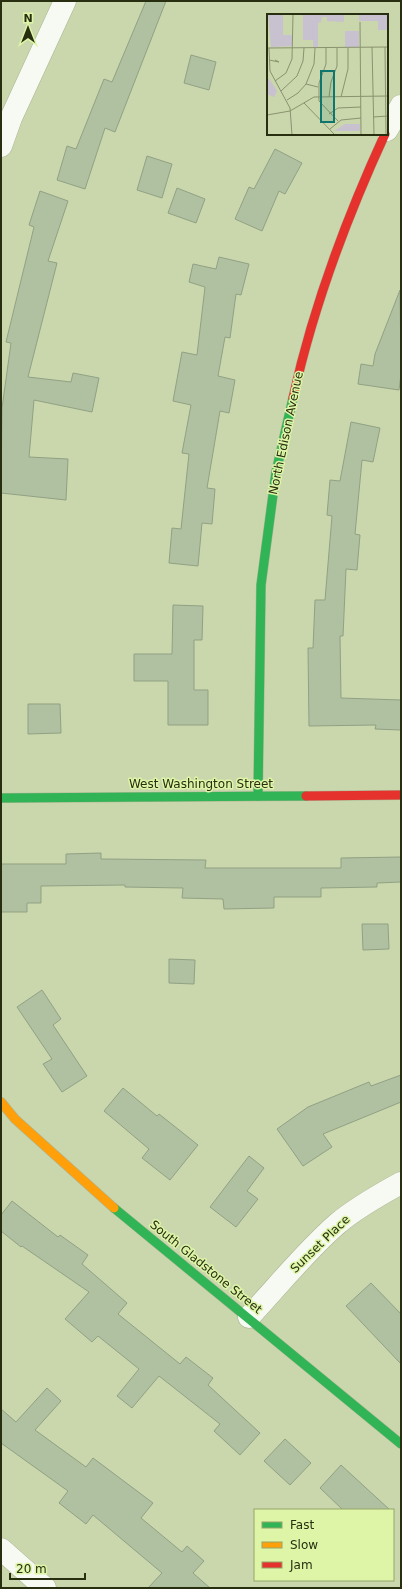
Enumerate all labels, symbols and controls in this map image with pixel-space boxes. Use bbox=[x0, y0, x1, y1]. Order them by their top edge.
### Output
north arrow bbox=[8, 8, 48, 48]
text: N bbox=[23, 12, 33, 25]
inset map bbox=[267, 14, 388, 135]
street label: North Edison Avenue bbox=[266, 370, 306, 496]
street label: West Washington Street bbox=[129, 777, 273, 791]
street label: Sunset Place bbox=[287, 1212, 353, 1276]
street label: South Gladstone Street bbox=[147, 1218, 265, 1317]
legend bbox=[254, 1509, 394, 1581]
text: Fast bbox=[290, 1518, 314, 1532]
text: Slow bbox=[290, 1538, 318, 1552]
scale bar bbox=[10, 1555, 85, 1581]
text: Jam bbox=[289, 1558, 313, 1572]
text: 20 m bbox=[16, 1562, 47, 1576]

